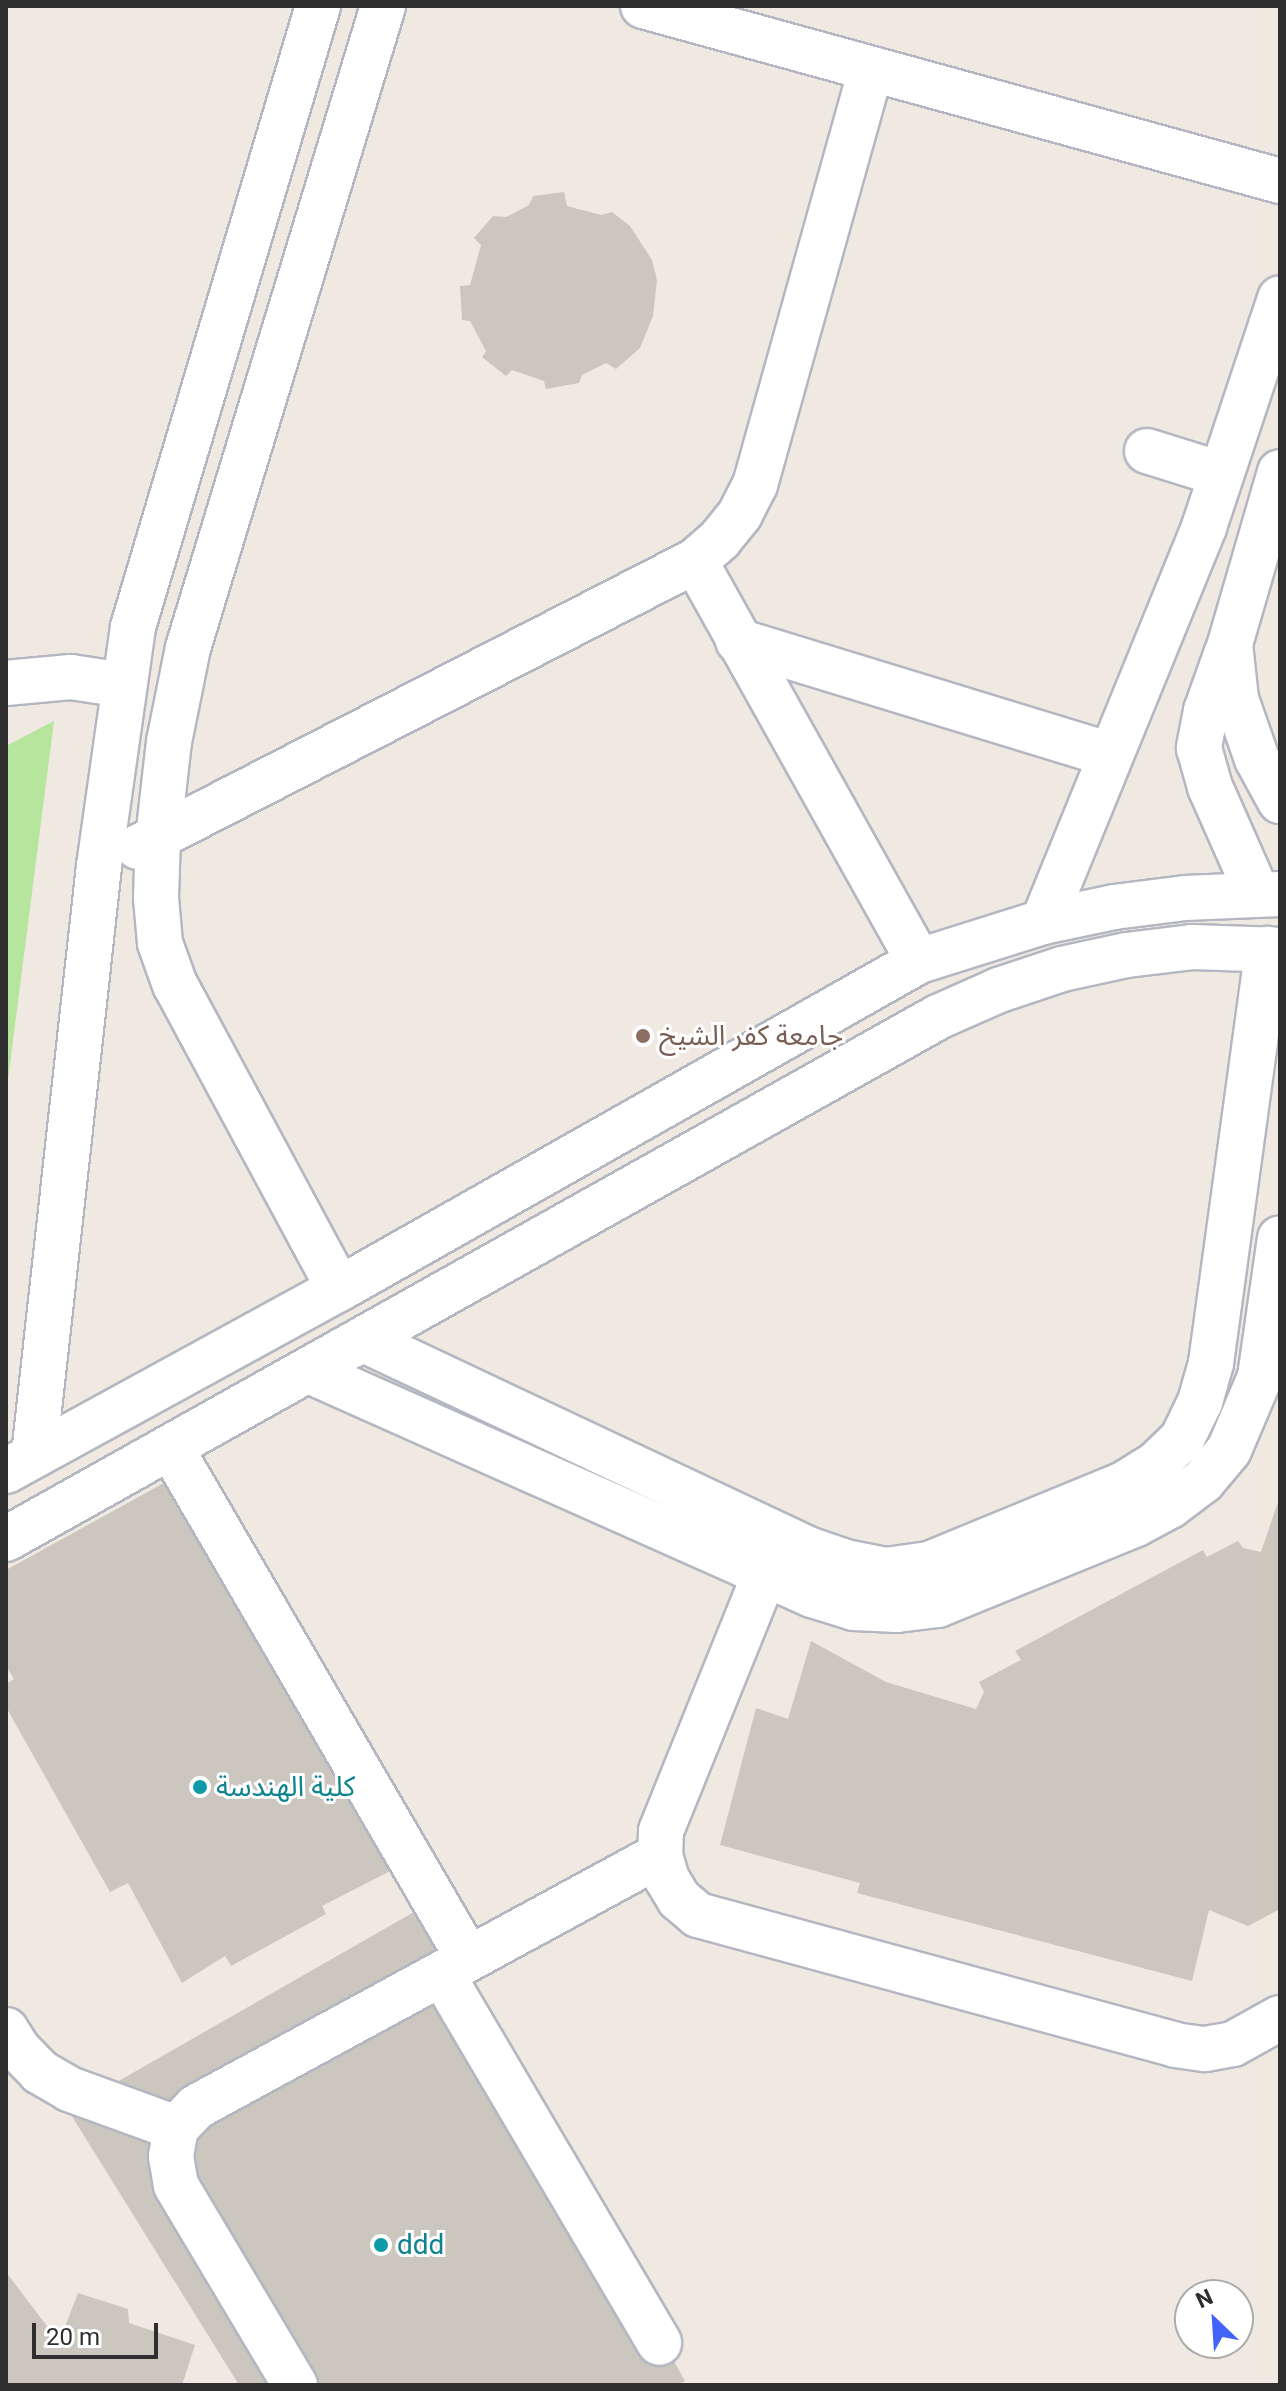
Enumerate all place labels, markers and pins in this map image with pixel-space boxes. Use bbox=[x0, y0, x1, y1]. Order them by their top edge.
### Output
place label: جامعة كفر الشيخ bbox=[659, 1019, 843, 1053]
marker: جامعة كفر الشيخ bbox=[634, 1027, 652, 1045]
place label: كلية الهندسة bbox=[216, 1770, 355, 1804]
marker: كلية الهندسة bbox=[191, 1778, 209, 1796]
place label: ddd bbox=[397, 2228, 444, 2262]
marker: ddd bbox=[372, 2236, 390, 2254]

